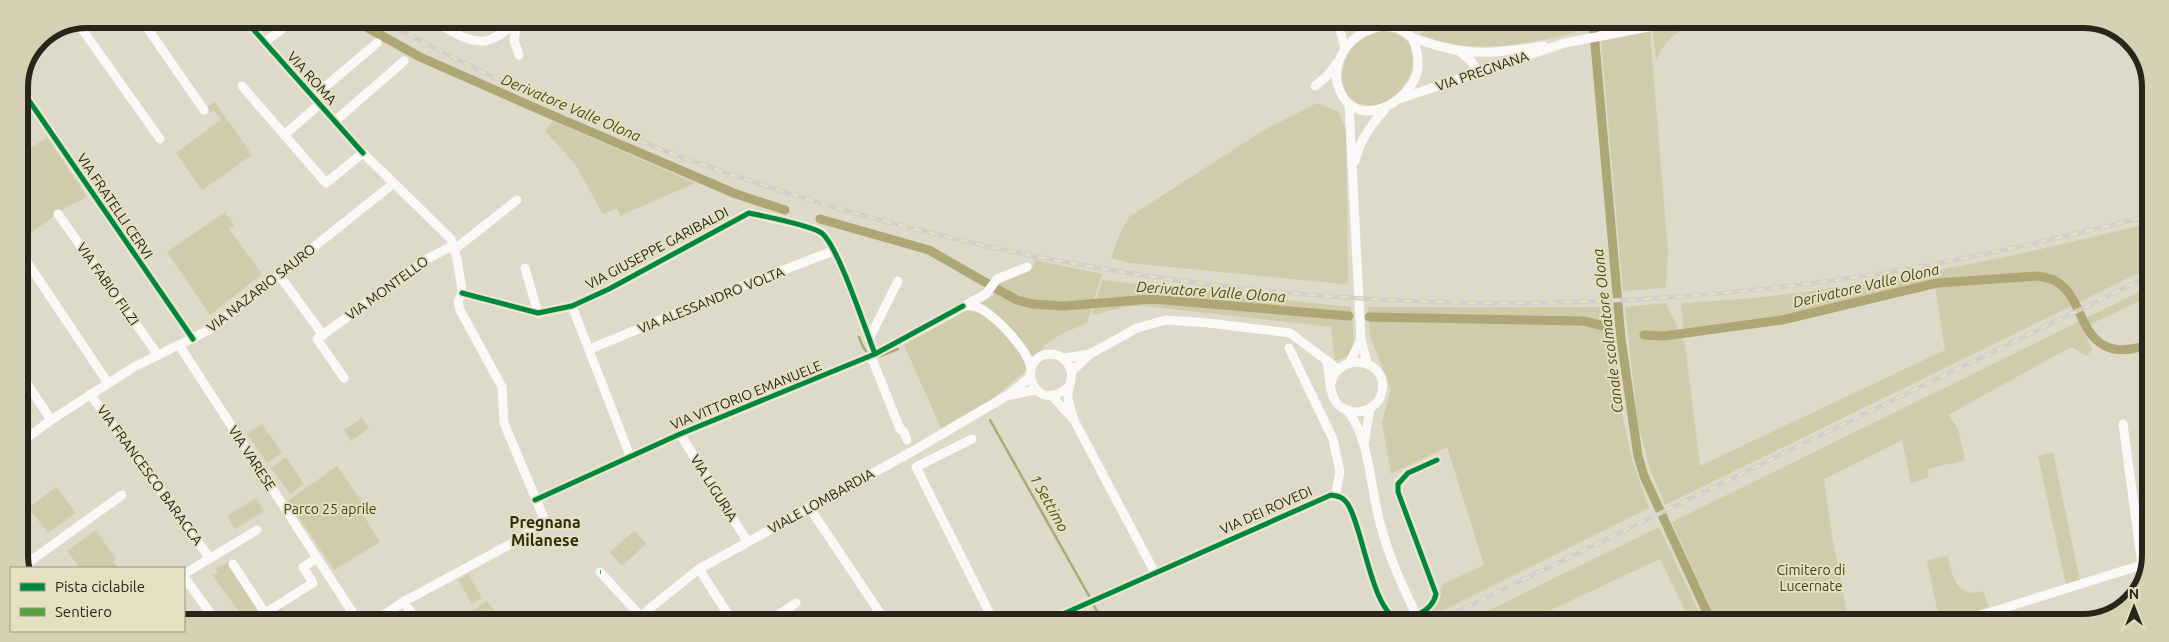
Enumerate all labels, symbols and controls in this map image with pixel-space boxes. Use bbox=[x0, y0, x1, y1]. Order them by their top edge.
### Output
street label: VIA ROMA bbox=[284, 48, 340, 108]
street label: VIA PREGNANA bbox=[1434, 48, 1530, 94]
water label: Derivatore Valle Olona bbox=[499, 70, 643, 145]
street label: VIA FRATELLI CERVI bbox=[74, 150, 156, 262]
street label: VIA GIUSEPPE GARIBALDI bbox=[583, 203, 731, 293]
street label: VIA FABIO FILZI bbox=[74, 240, 142, 328]
street label: VIA NAZARIO SAURO bbox=[204, 241, 319, 335]
water label: Canale scolmatore Olona bbox=[1589, 248, 1626, 414]
street label: VIA MONTELLO bbox=[343, 253, 431, 323]
water label: Derivatore Valle Olona bbox=[1791, 260, 1941, 311]
street label: VIA ALESSANDRO VOLTA bbox=[635, 263, 787, 337]
water label: Derivatore Valle Olona bbox=[1136, 278, 1286, 305]
street label: VIA VITTORIO EMANUELE bbox=[668, 357, 824, 433]
street label: VIA FRANCESCO BARACCA bbox=[94, 402, 206, 548]
street label: VIA VARESE bbox=[225, 423, 279, 493]
street label: VIA LIGURIA bbox=[687, 452, 741, 524]
street label: VIALE LOMBARDIA bbox=[765, 465, 877, 537]
water label: 1 Settimo bbox=[1027, 471, 1072, 535]
street label: VIA DEI ROVEDI bbox=[1218, 483, 1314, 537]
park label: Parco 25 aprile bbox=[283, 501, 377, 517]
district label: Pregnana Milanese bbox=[509, 513, 581, 549]
park label: Cimitero di Lucernate bbox=[1777, 562, 1845, 594]
legend bbox=[10, 567, 185, 632]
text: Pista ciclabile bbox=[55, 578, 145, 595]
north arrow bbox=[2109, 582, 2159, 632]
text: N bbox=[2129, 586, 2139, 602]
text: Sentiero bbox=[55, 603, 112, 620]

